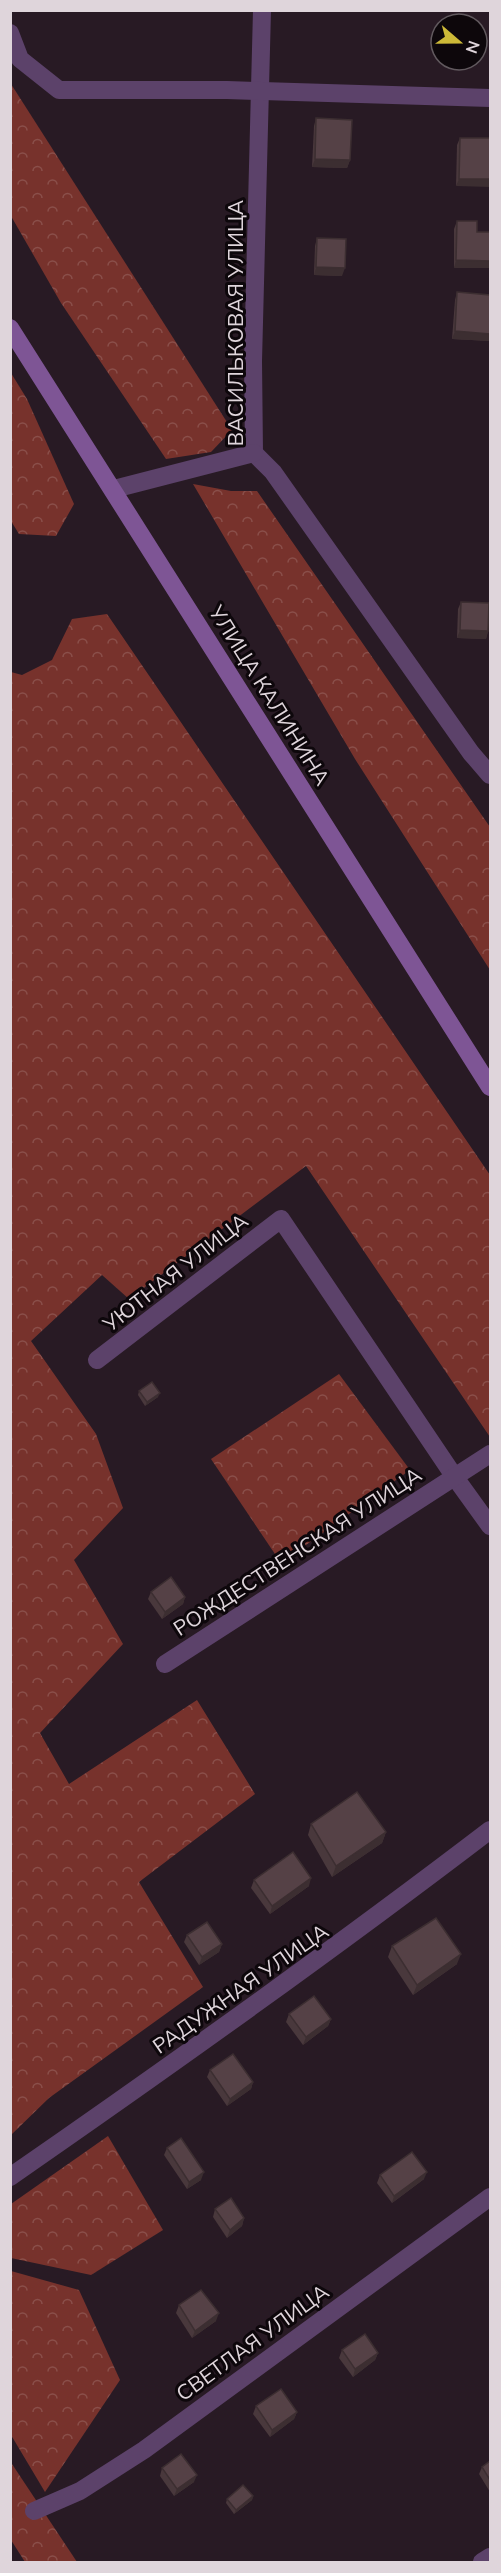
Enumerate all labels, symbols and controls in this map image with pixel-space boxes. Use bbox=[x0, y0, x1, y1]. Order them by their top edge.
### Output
north arrow bbox=[429, 12, 489, 72]
text: N bbox=[462, 38, 485, 56]
street label: ВАСИЛЬКОВАЯ УЛИЦА bbox=[222, 199, 248, 446]
street label: УЛИЦА КАЛИНИНА bbox=[204, 599, 336, 790]
street label: УЮТНАЯ УЛИЦА bbox=[96, 1207, 253, 1337]
street label: РОЖДЕСТВЕНСКАЯ УЛИЦА bbox=[168, 1461, 426, 1641]
street label: РАДУЖНАЯ УЛИЦА bbox=[147, 1917, 333, 2058]
street label: СВЕТЛАЯ УЛИЦА bbox=[171, 2278, 334, 2406]

